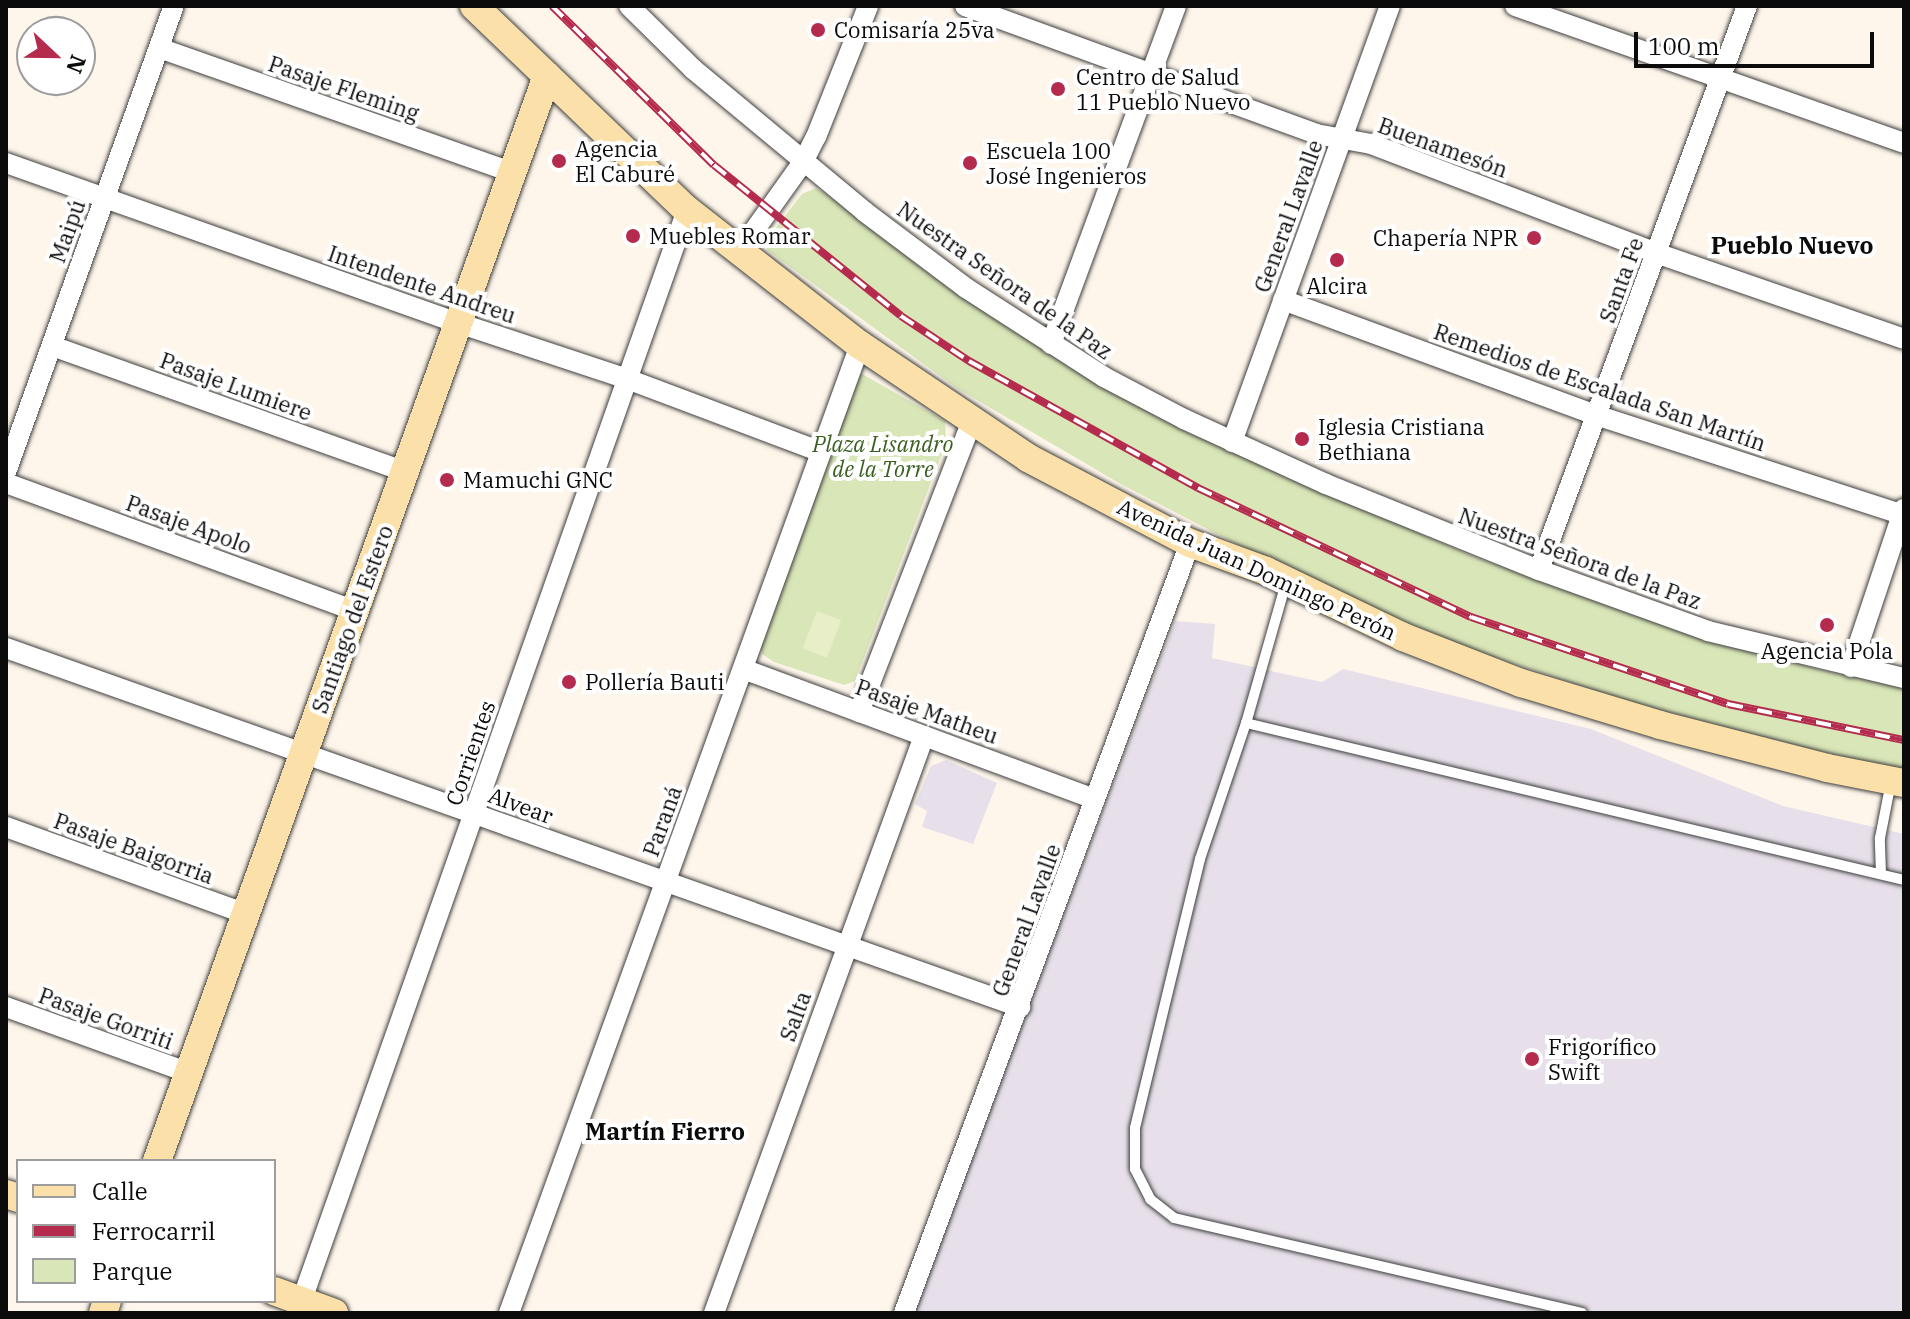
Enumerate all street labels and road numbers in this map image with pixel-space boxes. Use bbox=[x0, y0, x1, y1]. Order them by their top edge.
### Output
street label: Pasaje Fleming bbox=[265, 50, 423, 126]
street label: Buenamesón bbox=[1375, 111, 1511, 183]
street label: General Lavalle bbox=[1248, 136, 1328, 296]
street label: Maipú bbox=[43, 196, 91, 266]
street label: Nuestra Señora de la Paz bbox=[892, 196, 1118, 364]
street label: Santa Fe bbox=[1593, 234, 1649, 326]
street label: Intendente Andreu bbox=[325, 239, 519, 329]
street label: Remedios de Escalada San Martín bbox=[1431, 318, 1769, 456]
street label: Pasaje Lumiere bbox=[157, 346, 315, 426]
street label: Pasaje Apolo bbox=[123, 489, 255, 559]
street label: Avenida Juan Domingo Perón bbox=[1113, 493, 1401, 645]
street label: Nuestra Señora de la Paz bbox=[1455, 502, 1705, 614]
street label: Santiago del Estero bbox=[306, 521, 398, 717]
street label: Pasaje Matheu bbox=[852, 673, 1002, 749]
street label: Corrientes bbox=[440, 697, 500, 809]
street label: Alvear bbox=[485, 781, 557, 829]
street label: Paraná bbox=[637, 782, 687, 860]
street label: Pasaje Baigorria bbox=[51, 807, 217, 889]
street label: General Lavalle bbox=[986, 840, 1066, 1000]
street label: Pasaje Gorriti bbox=[35, 981, 177, 1055]
street label: Salta bbox=[774, 987, 816, 1045]

